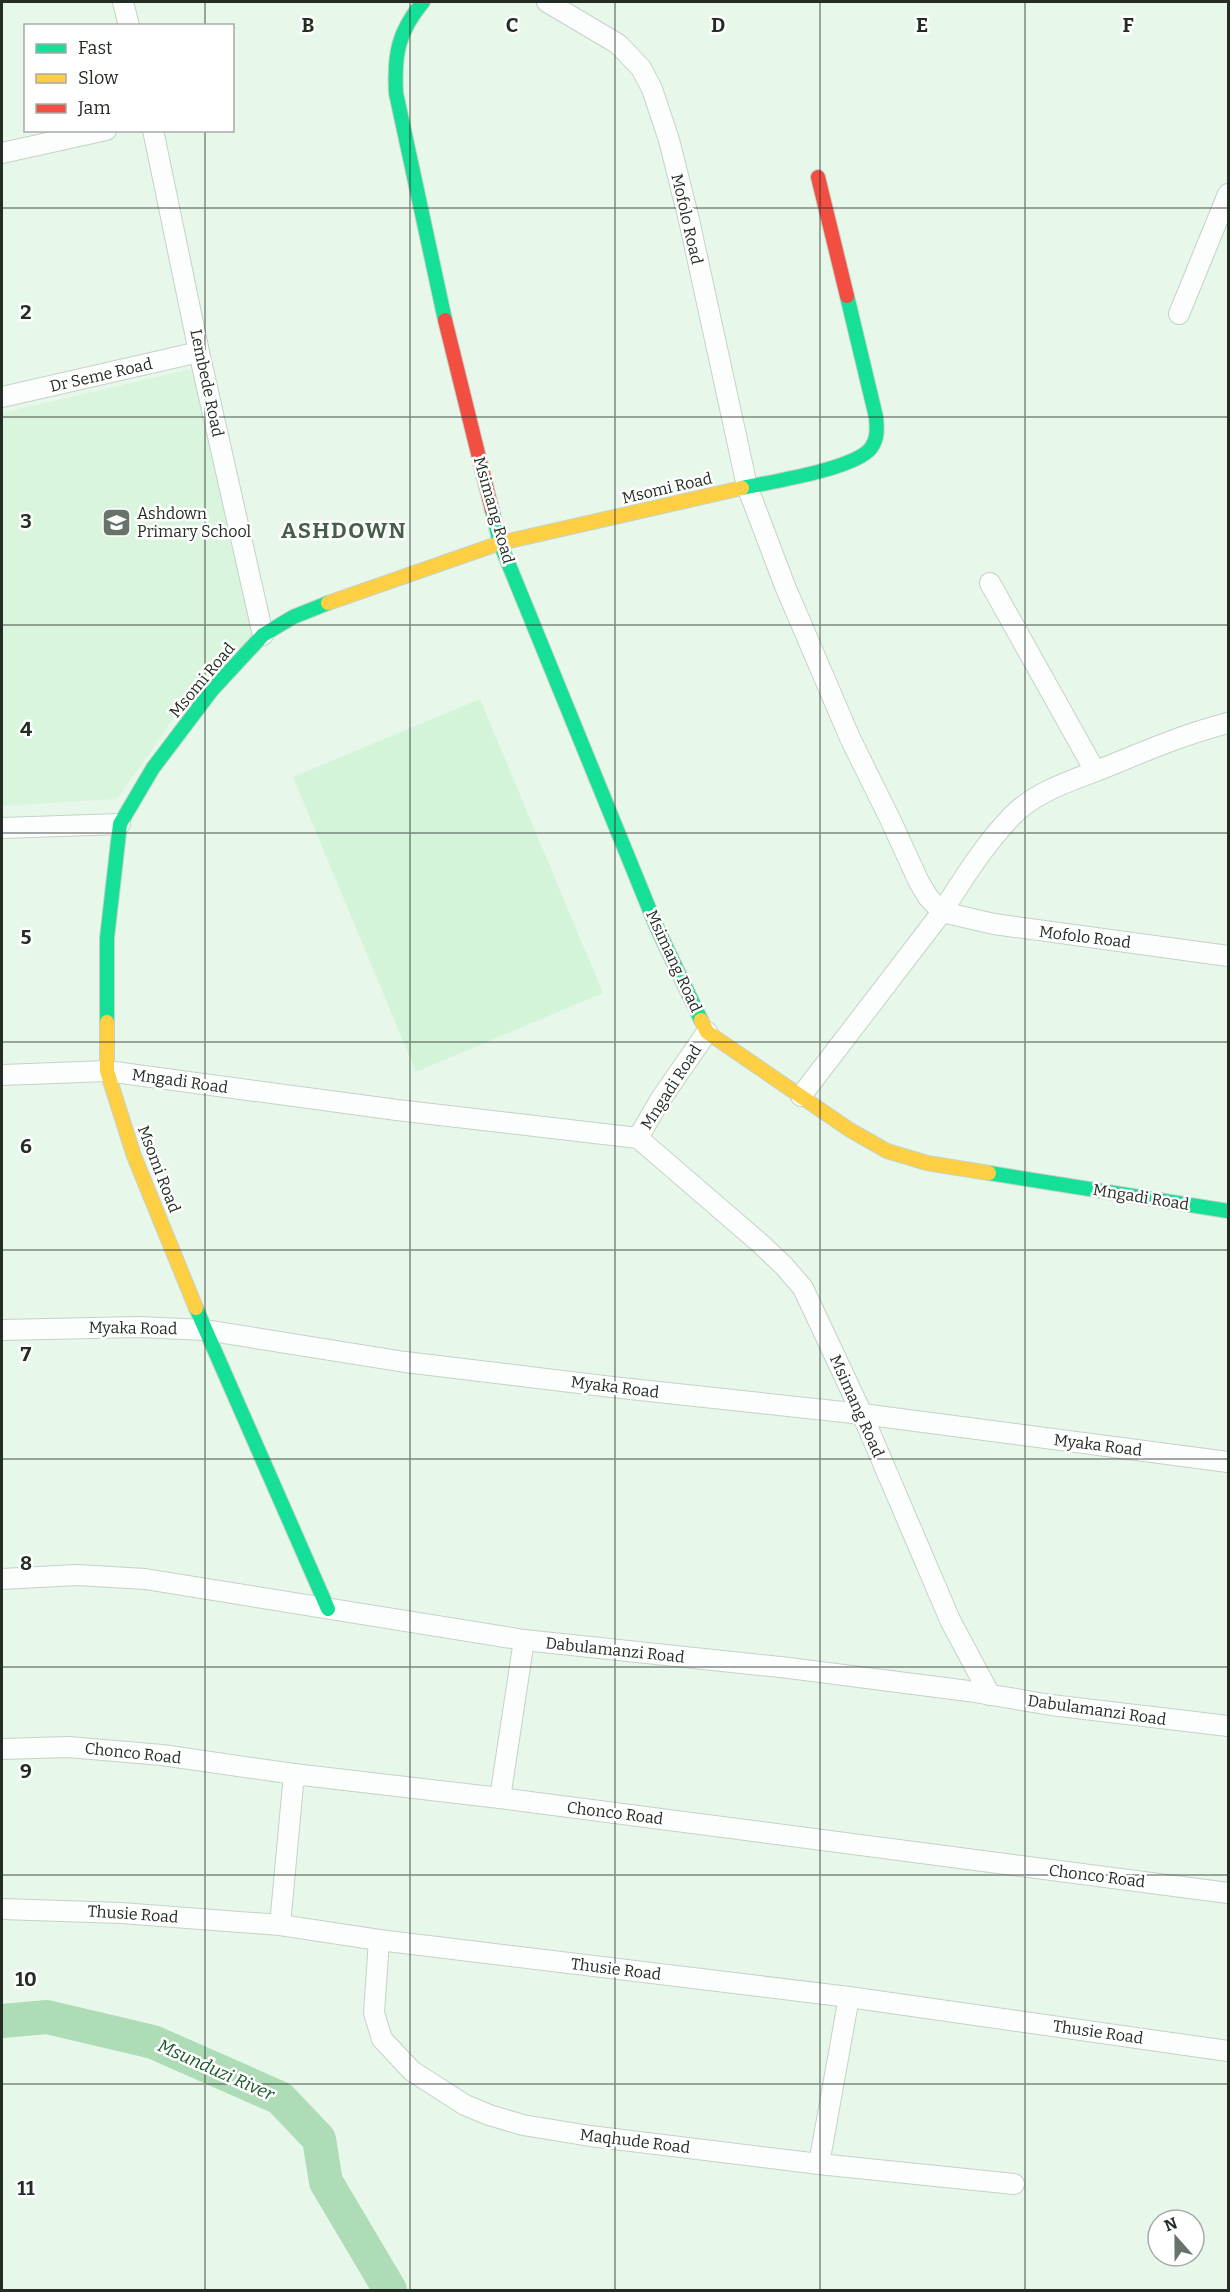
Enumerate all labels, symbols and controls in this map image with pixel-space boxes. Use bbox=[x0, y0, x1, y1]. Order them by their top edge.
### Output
text: B bbox=[302, 13, 315, 37]
text: C bbox=[506, 13, 518, 37]
text: D bbox=[711, 13, 725, 37]
text: E bbox=[916, 13, 928, 37]
text: F bbox=[1122, 13, 1134, 37]
legend bbox=[24, 24, 234, 132]
text: Fast bbox=[78, 37, 113, 59]
text: Slow bbox=[78, 67, 119, 89]
text: Jam bbox=[77, 97, 111, 119]
street label: Mofolo Road bbox=[667, 172, 707, 267]
text: 2 bbox=[20, 300, 32, 324]
street label: Lembede Road bbox=[186, 327, 228, 439]
street label: Dr Seme Road bbox=[48, 354, 155, 396]
street label: Msimang Road bbox=[470, 454, 518, 566]
street label: Msomi Road bbox=[620, 468, 714, 508]
place label: Ashdown Primary School bbox=[137, 504, 252, 541]
school or university icon: Ashdown Primary School bbox=[100, 506, 132, 538]
text: 3 bbox=[20, 509, 32, 533]
district label: ASHDOWN bbox=[281, 517, 407, 544]
street label: Msomi Road bbox=[165, 638, 239, 721]
text: 4 bbox=[20, 717, 32, 741]
street label: Msimang Road bbox=[642, 907, 706, 1015]
street label: Mofolo Road bbox=[1038, 922, 1133, 952]
text: 5 bbox=[21, 925, 32, 949]
street label: Mngadi Road bbox=[637, 1041, 706, 1133]
street label: Mngadi Road bbox=[131, 1065, 230, 1097]
street label: Msomi Road bbox=[134, 1123, 184, 1216]
text: 6 bbox=[20, 1134, 32, 1158]
street label: Mngadi Road bbox=[1092, 1180, 1191, 1214]
street label: Myaka Road bbox=[88, 1318, 178, 1338]
text: 7 bbox=[21, 1342, 32, 1366]
street label: Msimang Road bbox=[826, 1352, 888, 1461]
street label: Myaka Road bbox=[570, 1372, 661, 1402]
street label: Myaka Road bbox=[1053, 1430, 1144, 1460]
text: 8 bbox=[20, 1551, 32, 1575]
street label: Dabulamanzi Road bbox=[545, 1633, 686, 1667]
street label: Dabulamanzi Road bbox=[1027, 1691, 1168, 1729]
street label: Chonco Road bbox=[84, 1738, 183, 1768]
text: 9 bbox=[20, 1759, 32, 1783]
street label: Chonco Road bbox=[566, 1798, 665, 1828]
street label: Chonco Road bbox=[1048, 1861, 1147, 1891]
street label: Thusie Road bbox=[87, 1901, 180, 1927]
street label: Thusie Road bbox=[570, 1954, 663, 1984]
text: 10 bbox=[15, 1967, 37, 1991]
street label: Thusie Road bbox=[1052, 2016, 1145, 2048]
water label: Msunduzi River bbox=[154, 2034, 278, 2106]
street label: Maqhude Road bbox=[579, 2125, 692, 2157]
text: 11 bbox=[17, 2176, 35, 2200]
north arrow bbox=[1146, 2208, 1206, 2268]
text: N bbox=[1162, 2213, 1180, 2236]

